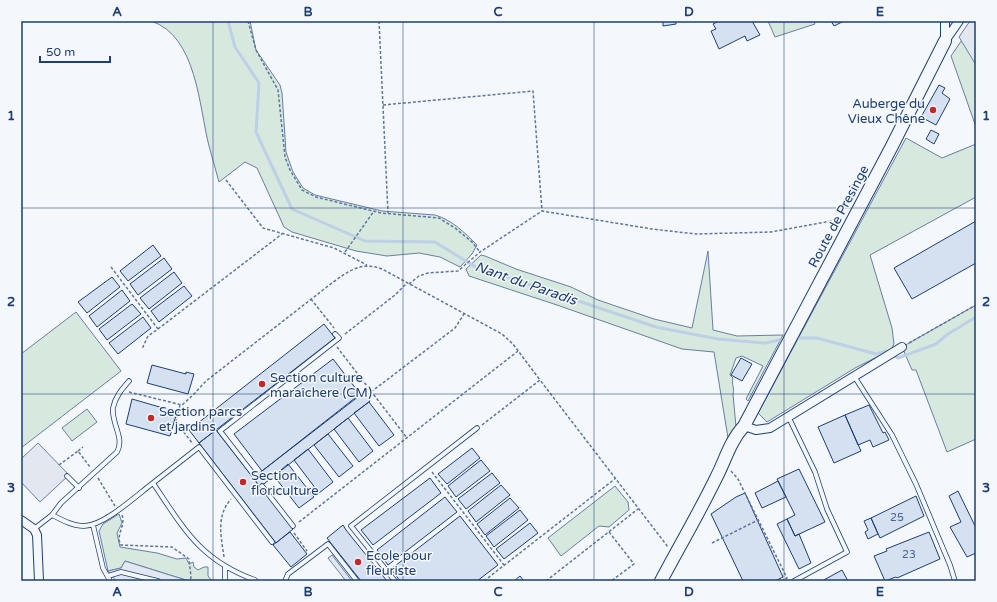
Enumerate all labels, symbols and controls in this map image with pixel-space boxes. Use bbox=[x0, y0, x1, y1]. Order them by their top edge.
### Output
text: A bbox=[112, 4, 122, 20]
text: B bbox=[303, 4, 313, 20]
text: C bbox=[493, 4, 503, 20]
text: D bbox=[684, 4, 694, 20]
text: E bbox=[876, 4, 884, 20]
scale bar bbox=[40, 38, 110, 64]
text: 50 m bbox=[46, 45, 75, 59]
place label: Auberge du Vieux Chêne bbox=[848, 96, 925, 127]
marker: Auberge du Vieux Chêne bbox=[928, 105, 938, 115]
text: 1 bbox=[7, 108, 15, 124]
text: 1 bbox=[982, 108, 990, 124]
street label: Route de Presinge bbox=[805, 163, 873, 270]
water label: Nant du Paradis bbox=[473, 258, 580, 309]
text: 2 bbox=[7, 294, 15, 310]
text: 2 bbox=[982, 294, 990, 310]
place label: Section culture maraîchere (CM) bbox=[270, 370, 372, 401]
marker: Section culture maraîchere (CM) bbox=[257, 379, 267, 389]
place label: Section parcs et jardins bbox=[159, 404, 242, 435]
marker: Section parcs et jardins bbox=[146, 413, 156, 423]
place label: Section floriculture bbox=[251, 468, 319, 499]
marker: Section floriculture bbox=[238, 477, 248, 487]
text: 3 bbox=[7, 480, 15, 496]
text: 3 bbox=[982, 480, 990, 496]
house number: 25 bbox=[890, 511, 904, 524]
place label: Ecole pour fleuriste bbox=[366, 548, 432, 579]
house number: 23 bbox=[902, 548, 916, 561]
marker: Ecole pour fleuriste bbox=[353, 557, 363, 567]
text: A bbox=[112, 584, 122, 600]
text: B bbox=[303, 584, 313, 600]
text: C bbox=[493, 584, 503, 600]
text: D bbox=[684, 584, 694, 600]
text: E bbox=[876, 584, 884, 600]

